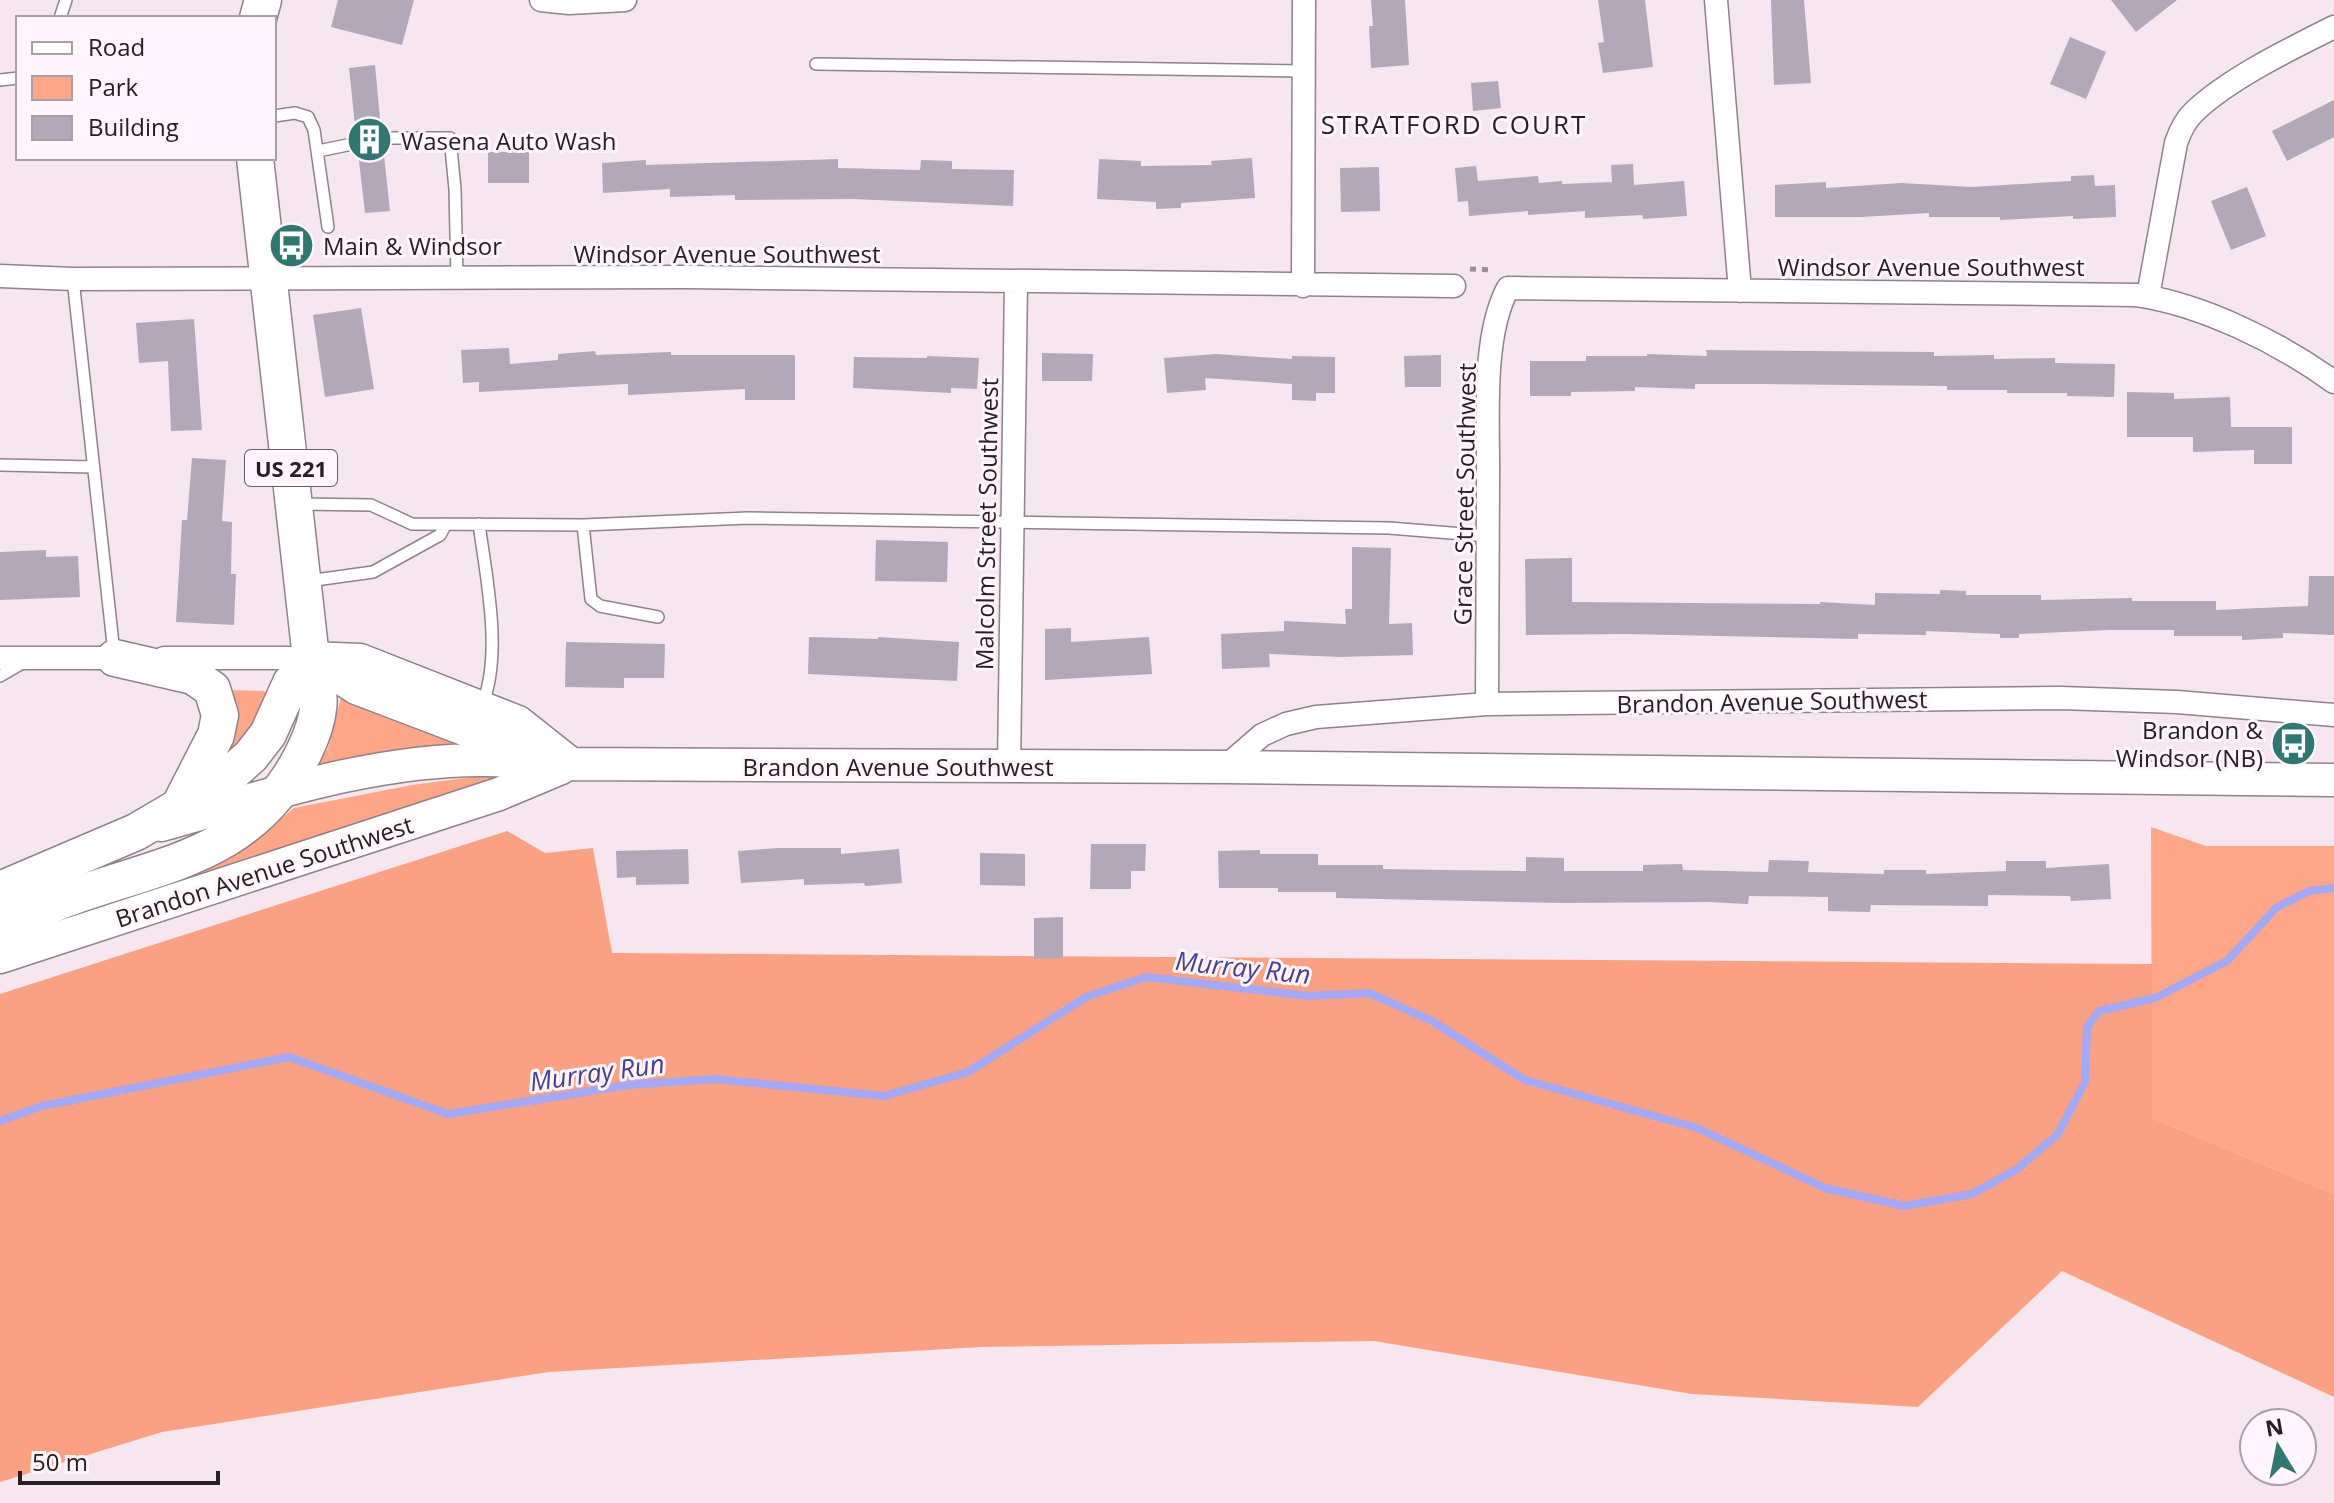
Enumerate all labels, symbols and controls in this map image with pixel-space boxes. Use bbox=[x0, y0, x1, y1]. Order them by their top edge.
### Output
legend bbox=[16, 16, 276, 160]
text: Road bbox=[88, 30, 145, 63]
text: Park bbox=[88, 70, 139, 103]
district label: STRATFORD COURT bbox=[1321, 106, 1587, 142]
text: Building bbox=[88, 110, 179, 143]
building icon: Wasena Auto Wash bbox=[346, 116, 394, 164]
place label: Wasena Auto Wash bbox=[401, 124, 616, 157]
bus stop icon: Main & Windsor bbox=[268, 221, 316, 269]
place label: Main & Windsor bbox=[323, 229, 502, 262]
street label: Windsor Avenue Southwest bbox=[574, 237, 880, 270]
street label: Windsor Avenue Southwest bbox=[1778, 250, 2084, 283]
street label: Grace Street Southwest bbox=[1445, 362, 1483, 626]
street label: Malcolm Street Southwest bbox=[967, 378, 1005, 670]
road number: US 221 bbox=[245, 450, 337, 486]
street label: Brandon Avenue Southwest bbox=[1616, 682, 1928, 720]
place label: Brandon & Windsor (NB) bbox=[2116, 713, 2264, 774]
bus stop icon: Brandon & Windsor (NB) bbox=[2270, 719, 2318, 767]
street label: Brandon Avenue Southwest bbox=[743, 750, 1053, 783]
street label: Brandon Avenue Southwest bbox=[111, 807, 417, 935]
water label: Murray Run bbox=[1174, 942, 1312, 992]
water label: Murray Run bbox=[527, 1045, 667, 1099]
north arrow bbox=[2238, 1407, 2318, 1487]
text: N bbox=[2263, 1410, 2286, 1443]
scale bar bbox=[20, 1435, 218, 1485]
text: 50 m bbox=[32, 1445, 88, 1478]

